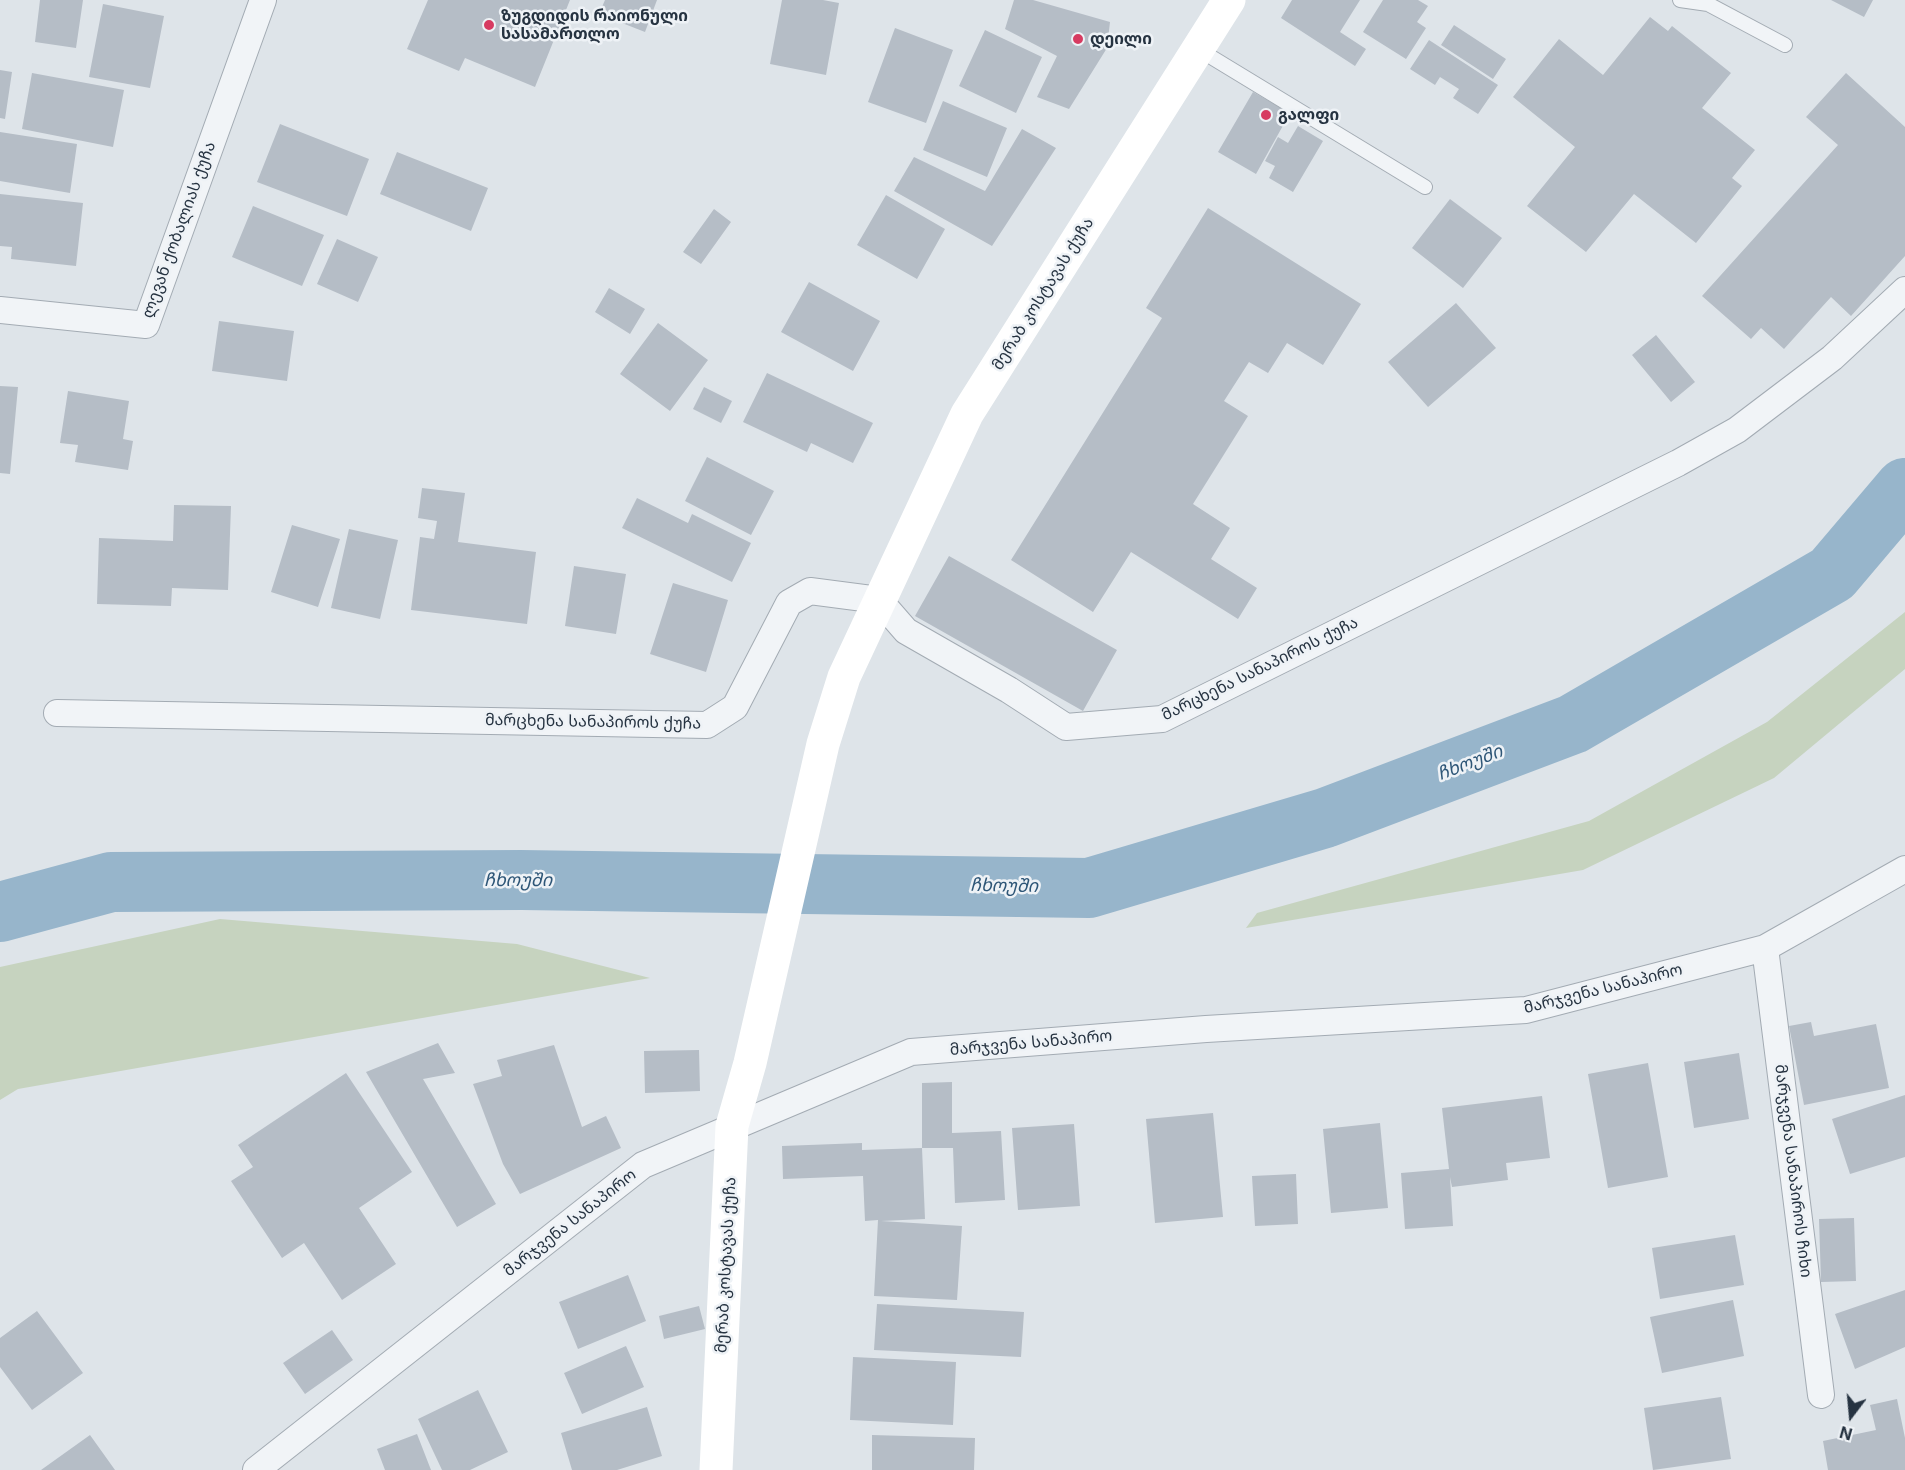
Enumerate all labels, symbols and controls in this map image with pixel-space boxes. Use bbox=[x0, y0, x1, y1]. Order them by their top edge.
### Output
place label: ზუგდიდის რაიონული სასამართლო bbox=[501, 6, 688, 44]
marker: ზუგდიდის რაიონული სასამართლო bbox=[482, 18, 496, 32]
place label: დეილი bbox=[1090, 29, 1152, 49]
marker: დეილი bbox=[1071, 32, 1085, 46]
place label: გალფი bbox=[1278, 105, 1339, 125]
marker: გალფი bbox=[1259, 108, 1273, 122]
street label: ლევან ქობალიას ქუჩა bbox=[138, 139, 220, 321]
street label: მერაბ კოსტავას ქუჩა bbox=[988, 214, 1098, 374]
street label: მარცხენა სანაპიროს ქუჩა bbox=[1159, 613, 1361, 725]
street label: მარცხენა სანაპიროს ქუჩა bbox=[485, 711, 701, 733]
water label: ჩხოუში bbox=[1434, 741, 1506, 785]
water label: ჩხოუში bbox=[484, 870, 552, 892]
water label: ჩხოუში bbox=[970, 875, 1038, 897]
street label: მარჯვენა სანაპირო bbox=[1522, 960, 1684, 1018]
street label: მარჯვენა სანაპირო bbox=[949, 1026, 1113, 1060]
street label: მარჯვენა სანაპიროს ჩიხი bbox=[1770, 1063, 1816, 1279]
street label: მარჯვენა სანაპირო bbox=[500, 1165, 640, 1281]
street label: მერაბ კოსტავას ქუჩა bbox=[712, 1176, 740, 1354]
north arrow bbox=[1821, 1386, 1881, 1446]
text: N bbox=[1837, 1422, 1855, 1445]

